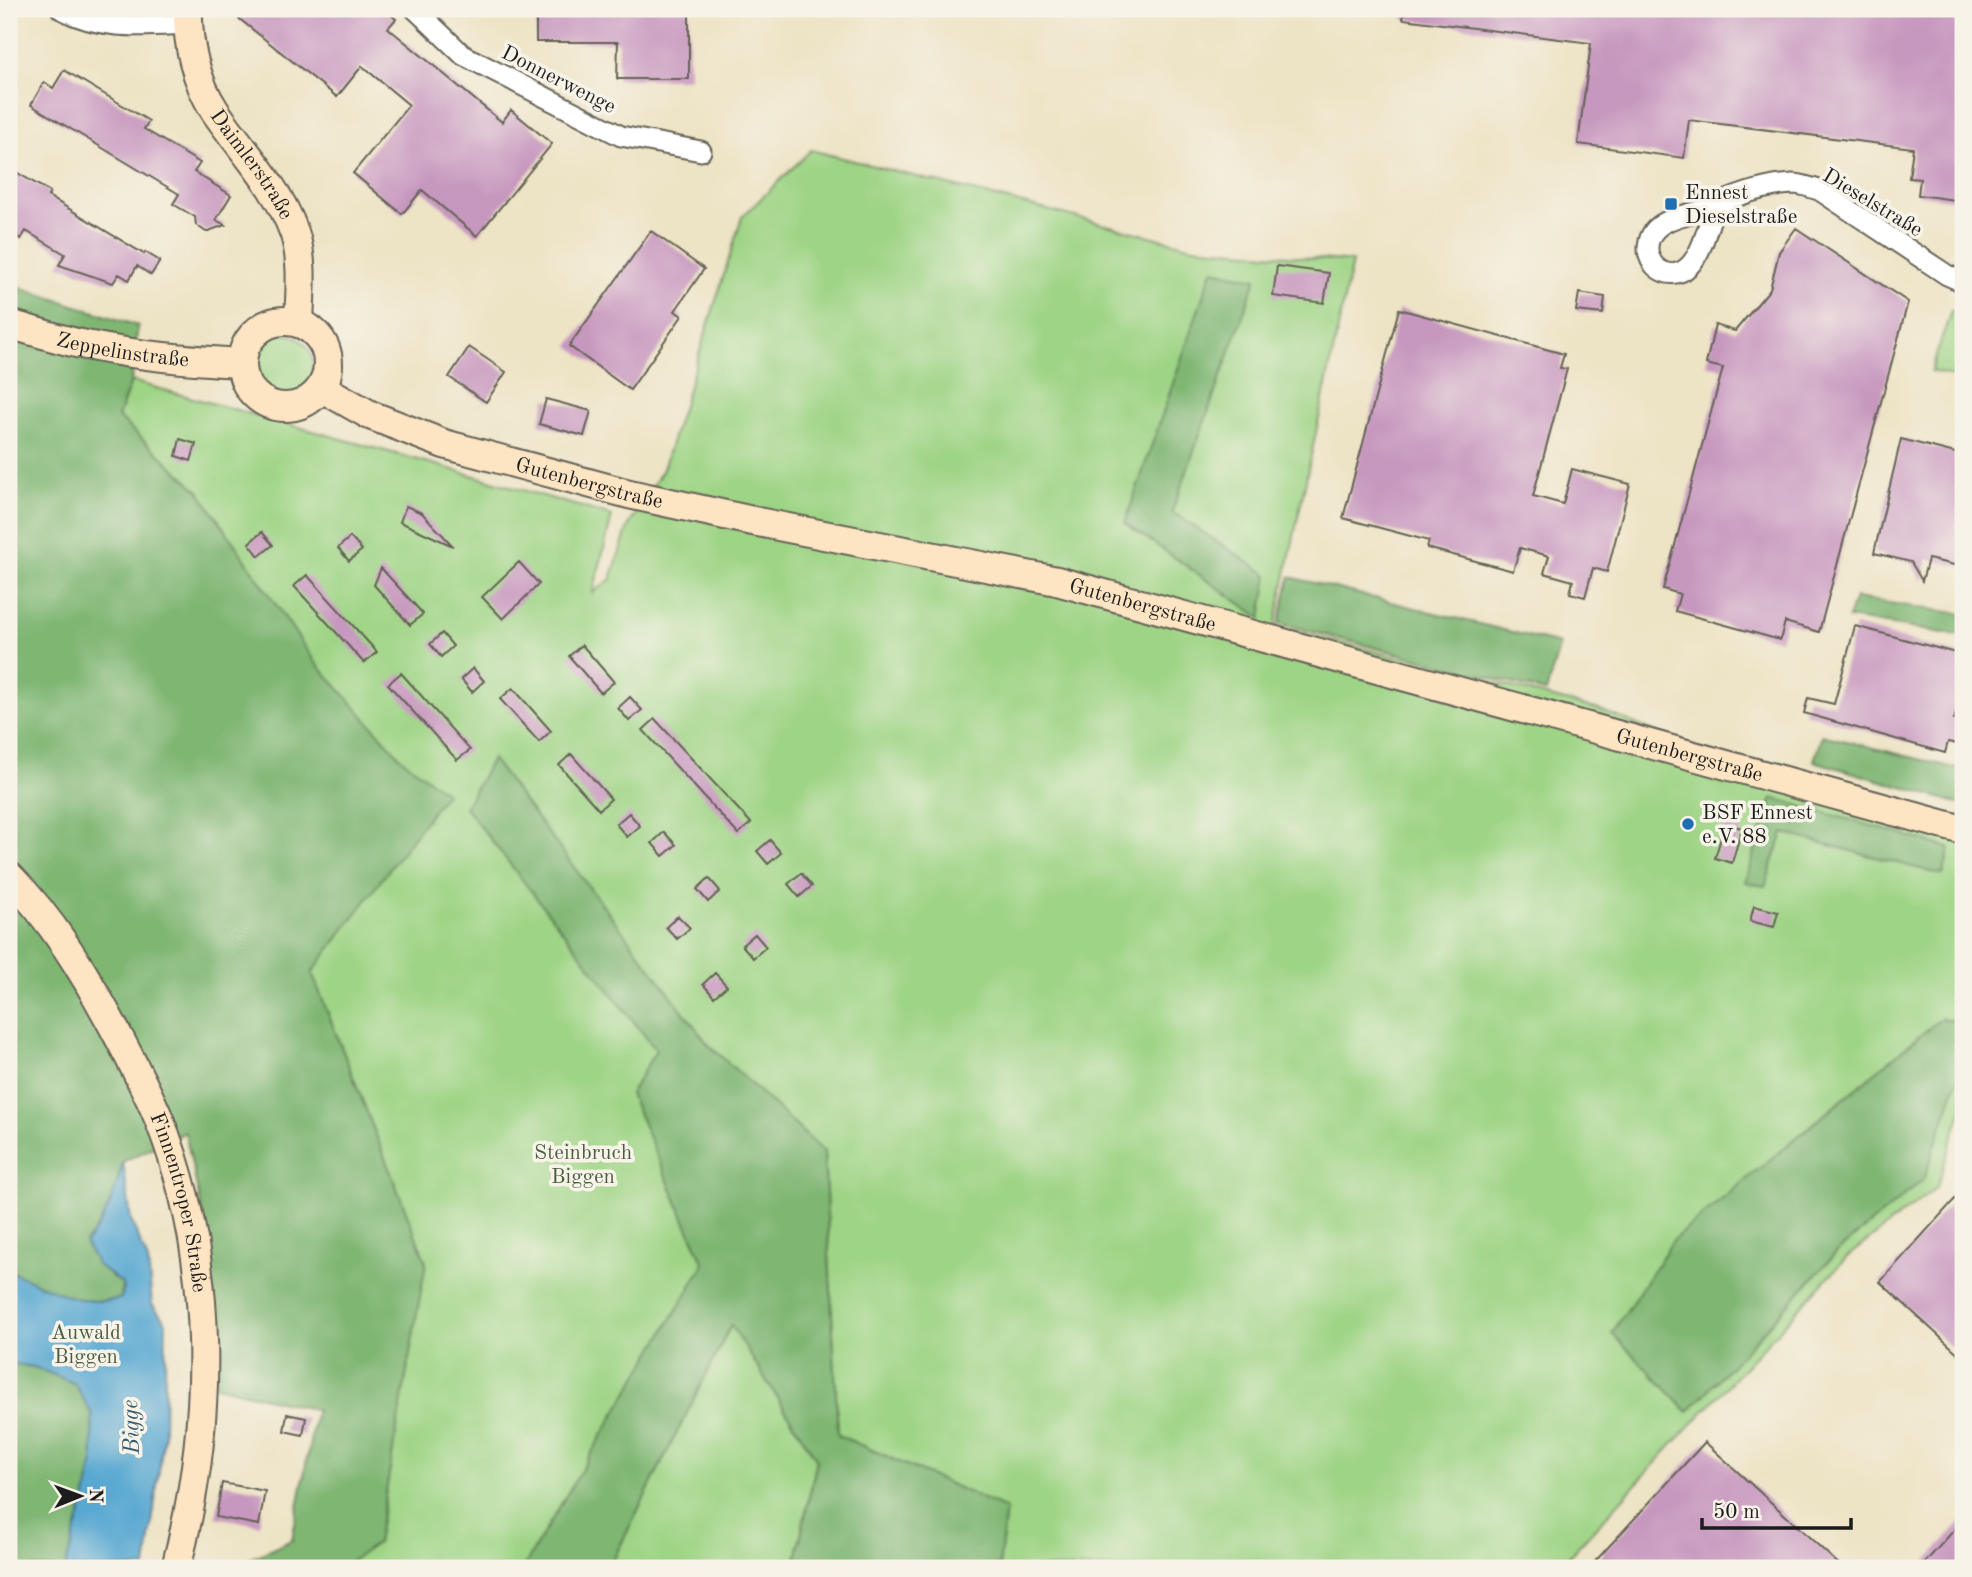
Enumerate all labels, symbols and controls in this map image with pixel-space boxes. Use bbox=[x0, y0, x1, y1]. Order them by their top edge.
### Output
street label: Donnerwenge bbox=[498, 43, 619, 118]
street label: Daimlerstraße bbox=[205, 106, 296, 223]
street label: Dieselstraße bbox=[1819, 165, 1926, 241]
place label: Ennest Dieselstraße bbox=[1685, 183, 1797, 228]
marker: Ennest Dieselstraße bbox=[1663, 196, 1679, 212]
street label: Zeppelinstraße bbox=[54, 329, 190, 371]
street label: Gutenbergstraße bbox=[513, 455, 665, 513]
street label: Gutenbergstraße bbox=[1067, 576, 1218, 636]
street label: Gutenbergstraße bbox=[1613, 726, 1765, 786]
place label: BSF Ennest e.V. 88 bbox=[1702, 803, 1813, 848]
marker: BSF Ennest e.V. 88 bbox=[1680, 816, 1696, 832]
street label: Finnentroper Straße bbox=[145, 1110, 209, 1293]
park label: Steinbruch Biggen bbox=[534, 1143, 632, 1188]
park label: Auwald Biggen bbox=[51, 1323, 121, 1368]
water label: Bigge bbox=[119, 1399, 145, 1456]
north arrow bbox=[46, 1462, 116, 1532]
scale bar bbox=[1702, 1486, 1851, 1530]
text: N bbox=[85, 1488, 104, 1504]
text: 50 m bbox=[1713, 1502, 1760, 1523]

